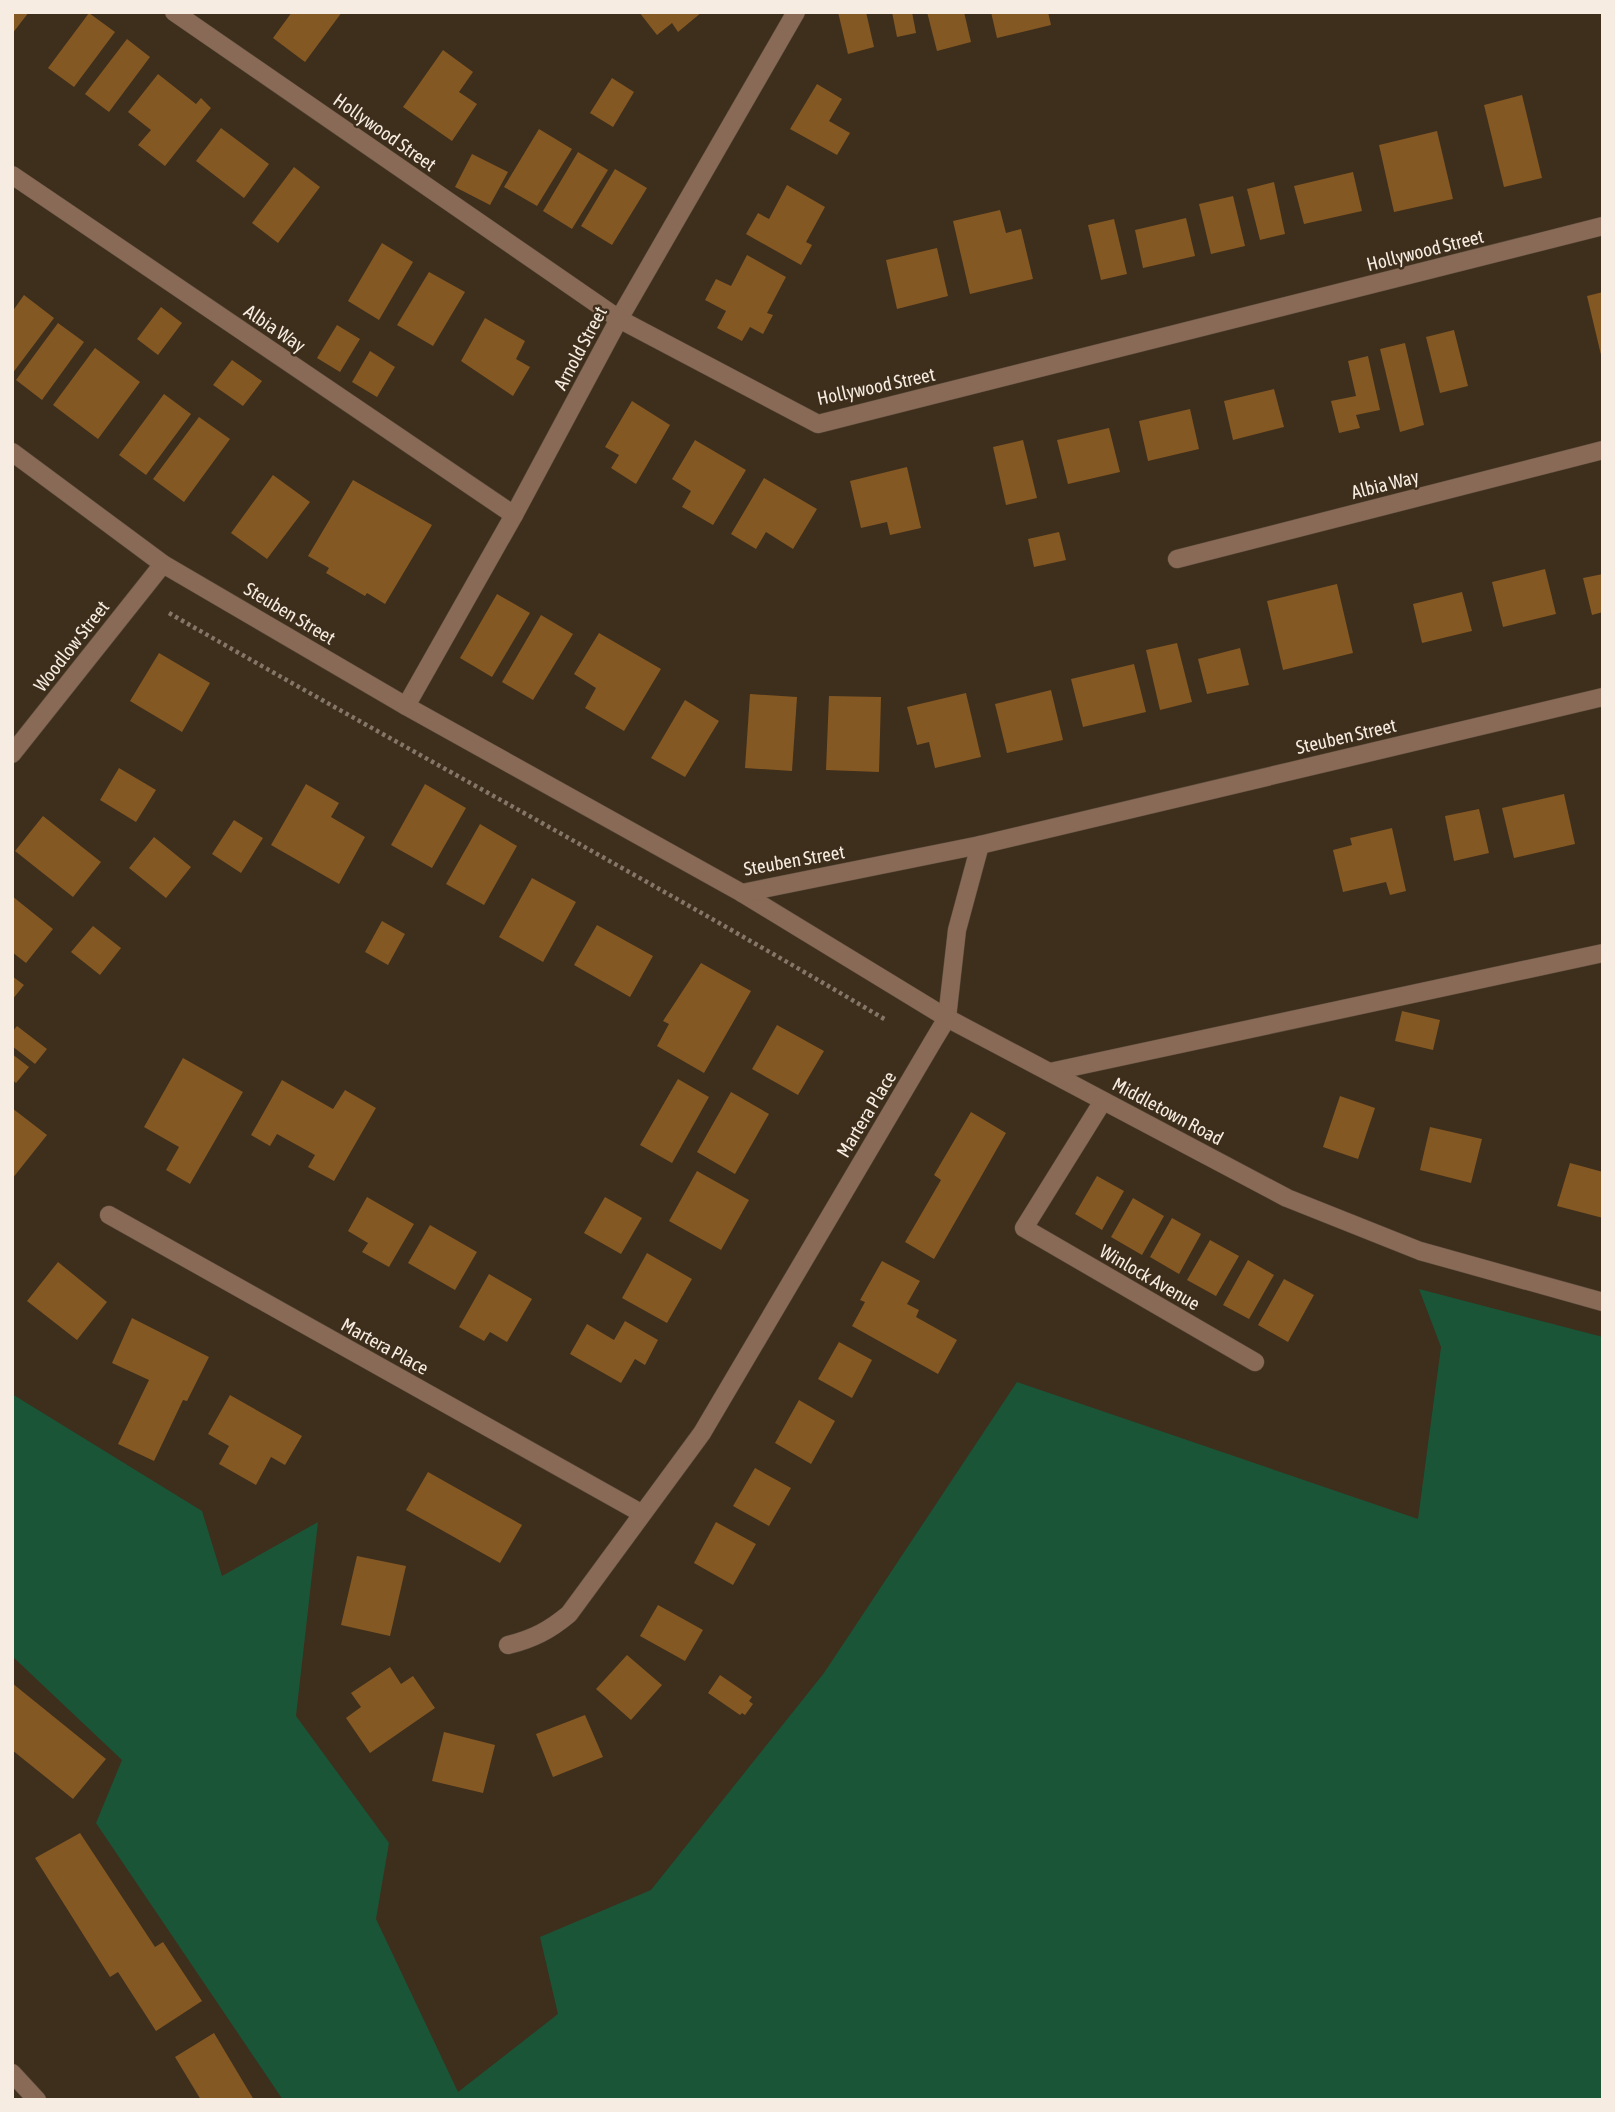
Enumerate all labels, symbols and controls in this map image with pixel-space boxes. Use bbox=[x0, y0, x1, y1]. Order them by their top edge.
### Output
street label: Hollywood Street bbox=[330, 89, 440, 175]
street label: Hollywood Street bbox=[1364, 225, 1486, 275]
street label: Albia Way bbox=[240, 300, 310, 357]
street label: Arnold Street bbox=[549, 303, 611, 393]
street label: Hollywood Street bbox=[815, 363, 937, 409]
street label: Albia Way bbox=[1349, 465, 1421, 503]
street label: Steuben Street bbox=[241, 577, 339, 649]
street label: Woodlow Street bbox=[29, 596, 113, 696]
street label: Steuben Street bbox=[1294, 714, 1398, 758]
street label: Steuben Street bbox=[742, 840, 846, 880]
street label: Martera Place bbox=[832, 1067, 900, 1161]
street label: Middletown Road bbox=[1109, 1073, 1227, 1149]
street label: Winlock Avenue bbox=[1096, 1240, 1204, 1314]
street label: Martera Place bbox=[338, 1313, 432, 1379]

